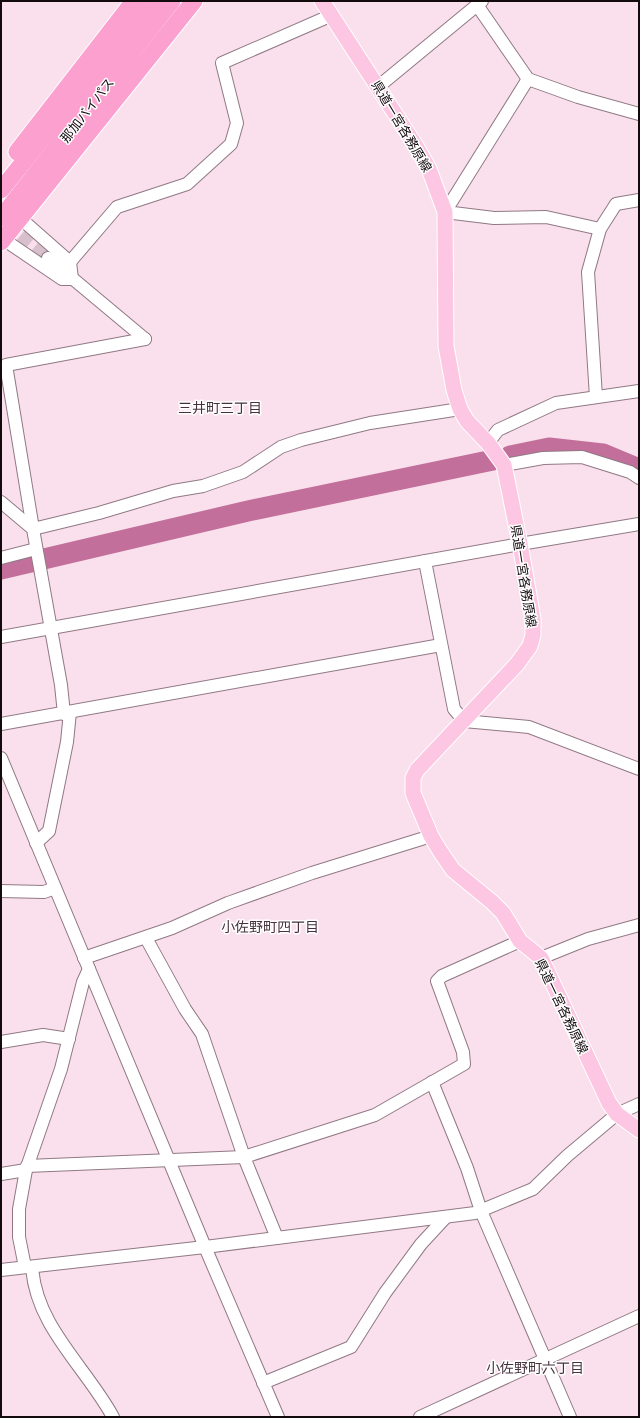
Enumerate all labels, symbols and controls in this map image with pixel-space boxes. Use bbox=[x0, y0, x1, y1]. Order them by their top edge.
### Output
street label: 那加バイパス bbox=[57, 74, 118, 146]
street label: 県道一宮各務原線 bbox=[367, 77, 436, 175]
district label: 三井町三丁目 bbox=[178, 399, 262, 417]
street label: 県道一宮各務原線 bbox=[507, 523, 540, 629]
district label: 小佐野町四丁目 bbox=[221, 918, 319, 936]
street label: 県道一宮各務原線 bbox=[531, 956, 592, 1057]
district label: 小佐野町六丁目 bbox=[486, 1359, 584, 1377]

